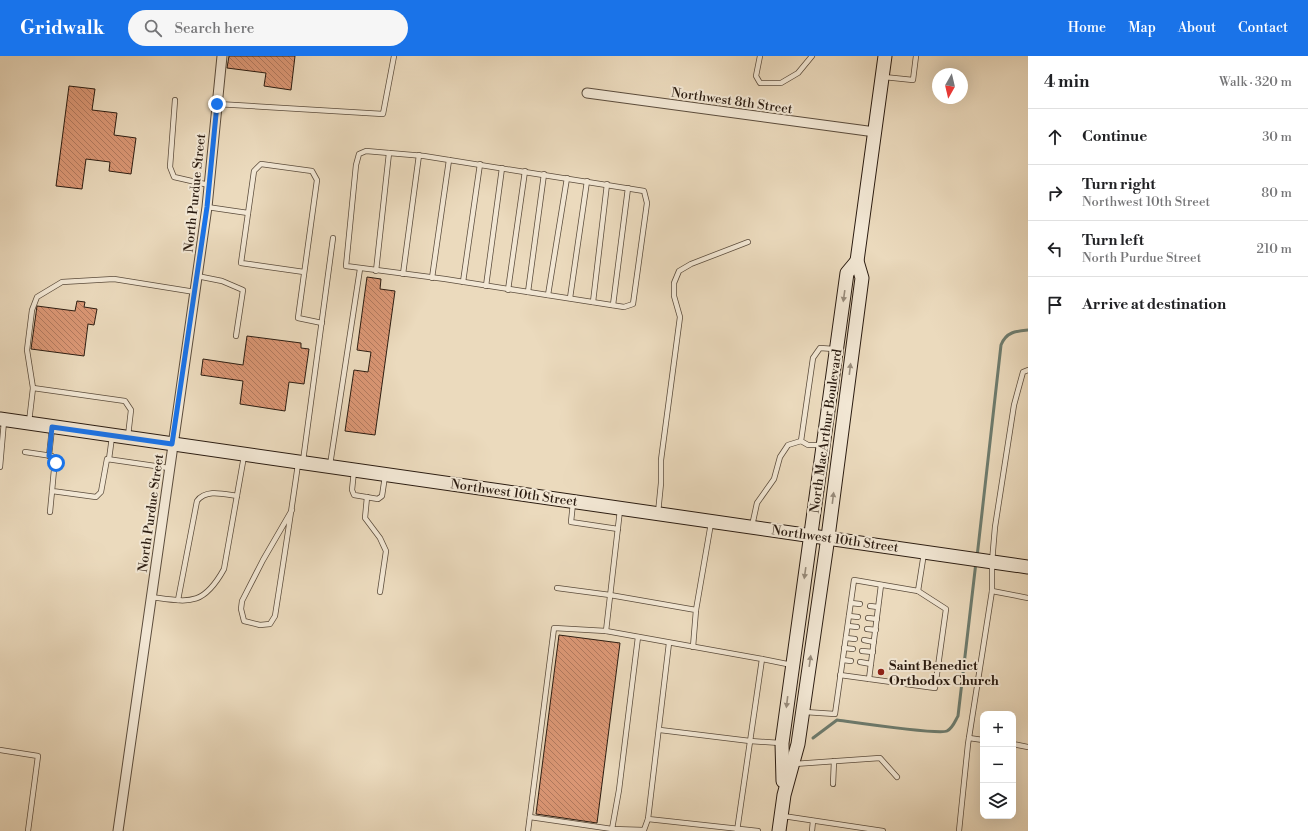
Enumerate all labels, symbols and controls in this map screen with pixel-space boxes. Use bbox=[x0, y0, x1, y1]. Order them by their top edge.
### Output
search box bbox=[128, 10, 408, 46]
text: Gridwalk bbox=[20, 16, 104, 40]
icon: search bbox=[142, 17, 164, 39]
text: Search here bbox=[174, 19, 254, 38]
text: Home bbox=[1068, 19, 1106, 37]
text: Map bbox=[1128, 19, 1156, 37]
text: About bbox=[1178, 19, 1216, 37]
text: Contact bbox=[1238, 19, 1288, 37]
north arrow bbox=[932, 68, 968, 104]
text: 4 min bbox=[1044, 71, 1089, 93]
text: Walk · 320 m bbox=[1219, 74, 1292, 90]
street label: Northwest 8th Street bbox=[670, 85, 794, 117]
route end bbox=[208, 95, 226, 113]
icon: ahead bbox=[1044, 126, 1066, 148]
text: Continue bbox=[1082, 127, 1147, 146]
text: 30 m bbox=[1262, 129, 1292, 145]
street label: North Purdue Street bbox=[181, 133, 209, 253]
text: Turn right bbox=[1082, 175, 1156, 194]
icon: right bbox=[1044, 182, 1066, 204]
text: 80 m bbox=[1261, 185, 1292, 201]
text: Northwest 10th Street bbox=[1082, 194, 1210, 210]
text: Turn left bbox=[1082, 231, 1144, 250]
icon: left bbox=[1044, 238, 1066, 260]
text: 210 m bbox=[1257, 241, 1292, 257]
text: North Purdue Street bbox=[1082, 250, 1201, 266]
one-way arrow bbox=[841, 290, 847, 302]
icon: arrive bbox=[1044, 294, 1066, 316]
text: Arrive at destination bbox=[1082, 295, 1226, 314]
street label: North MacArthur Boulevard bbox=[807, 347, 846, 514]
one-way arrow bbox=[847, 363, 853, 375]
street label: North Purdue Street bbox=[135, 453, 167, 573]
route start bbox=[47, 454, 65, 472]
street label: Northwest 10th Street bbox=[449, 476, 579, 510]
one-way arrow bbox=[830, 492, 836, 504]
street label: Northwest 10th Street bbox=[770, 522, 900, 556]
one-way arrow bbox=[802, 567, 808, 579]
one-way arrow bbox=[807, 654, 813, 667]
place label: Saint Benedict Orthodox Church bbox=[889, 658, 999, 689]
marker: Saint Benedict Orthodox Church bbox=[876, 667, 886, 677]
one-way arrow bbox=[784, 696, 790, 708]
map controls bbox=[980, 711, 1016, 819]
button: + bbox=[980, 711, 1016, 747]
button: − bbox=[980, 747, 1016, 783]
button: layers bbox=[980, 783, 1016, 819]

